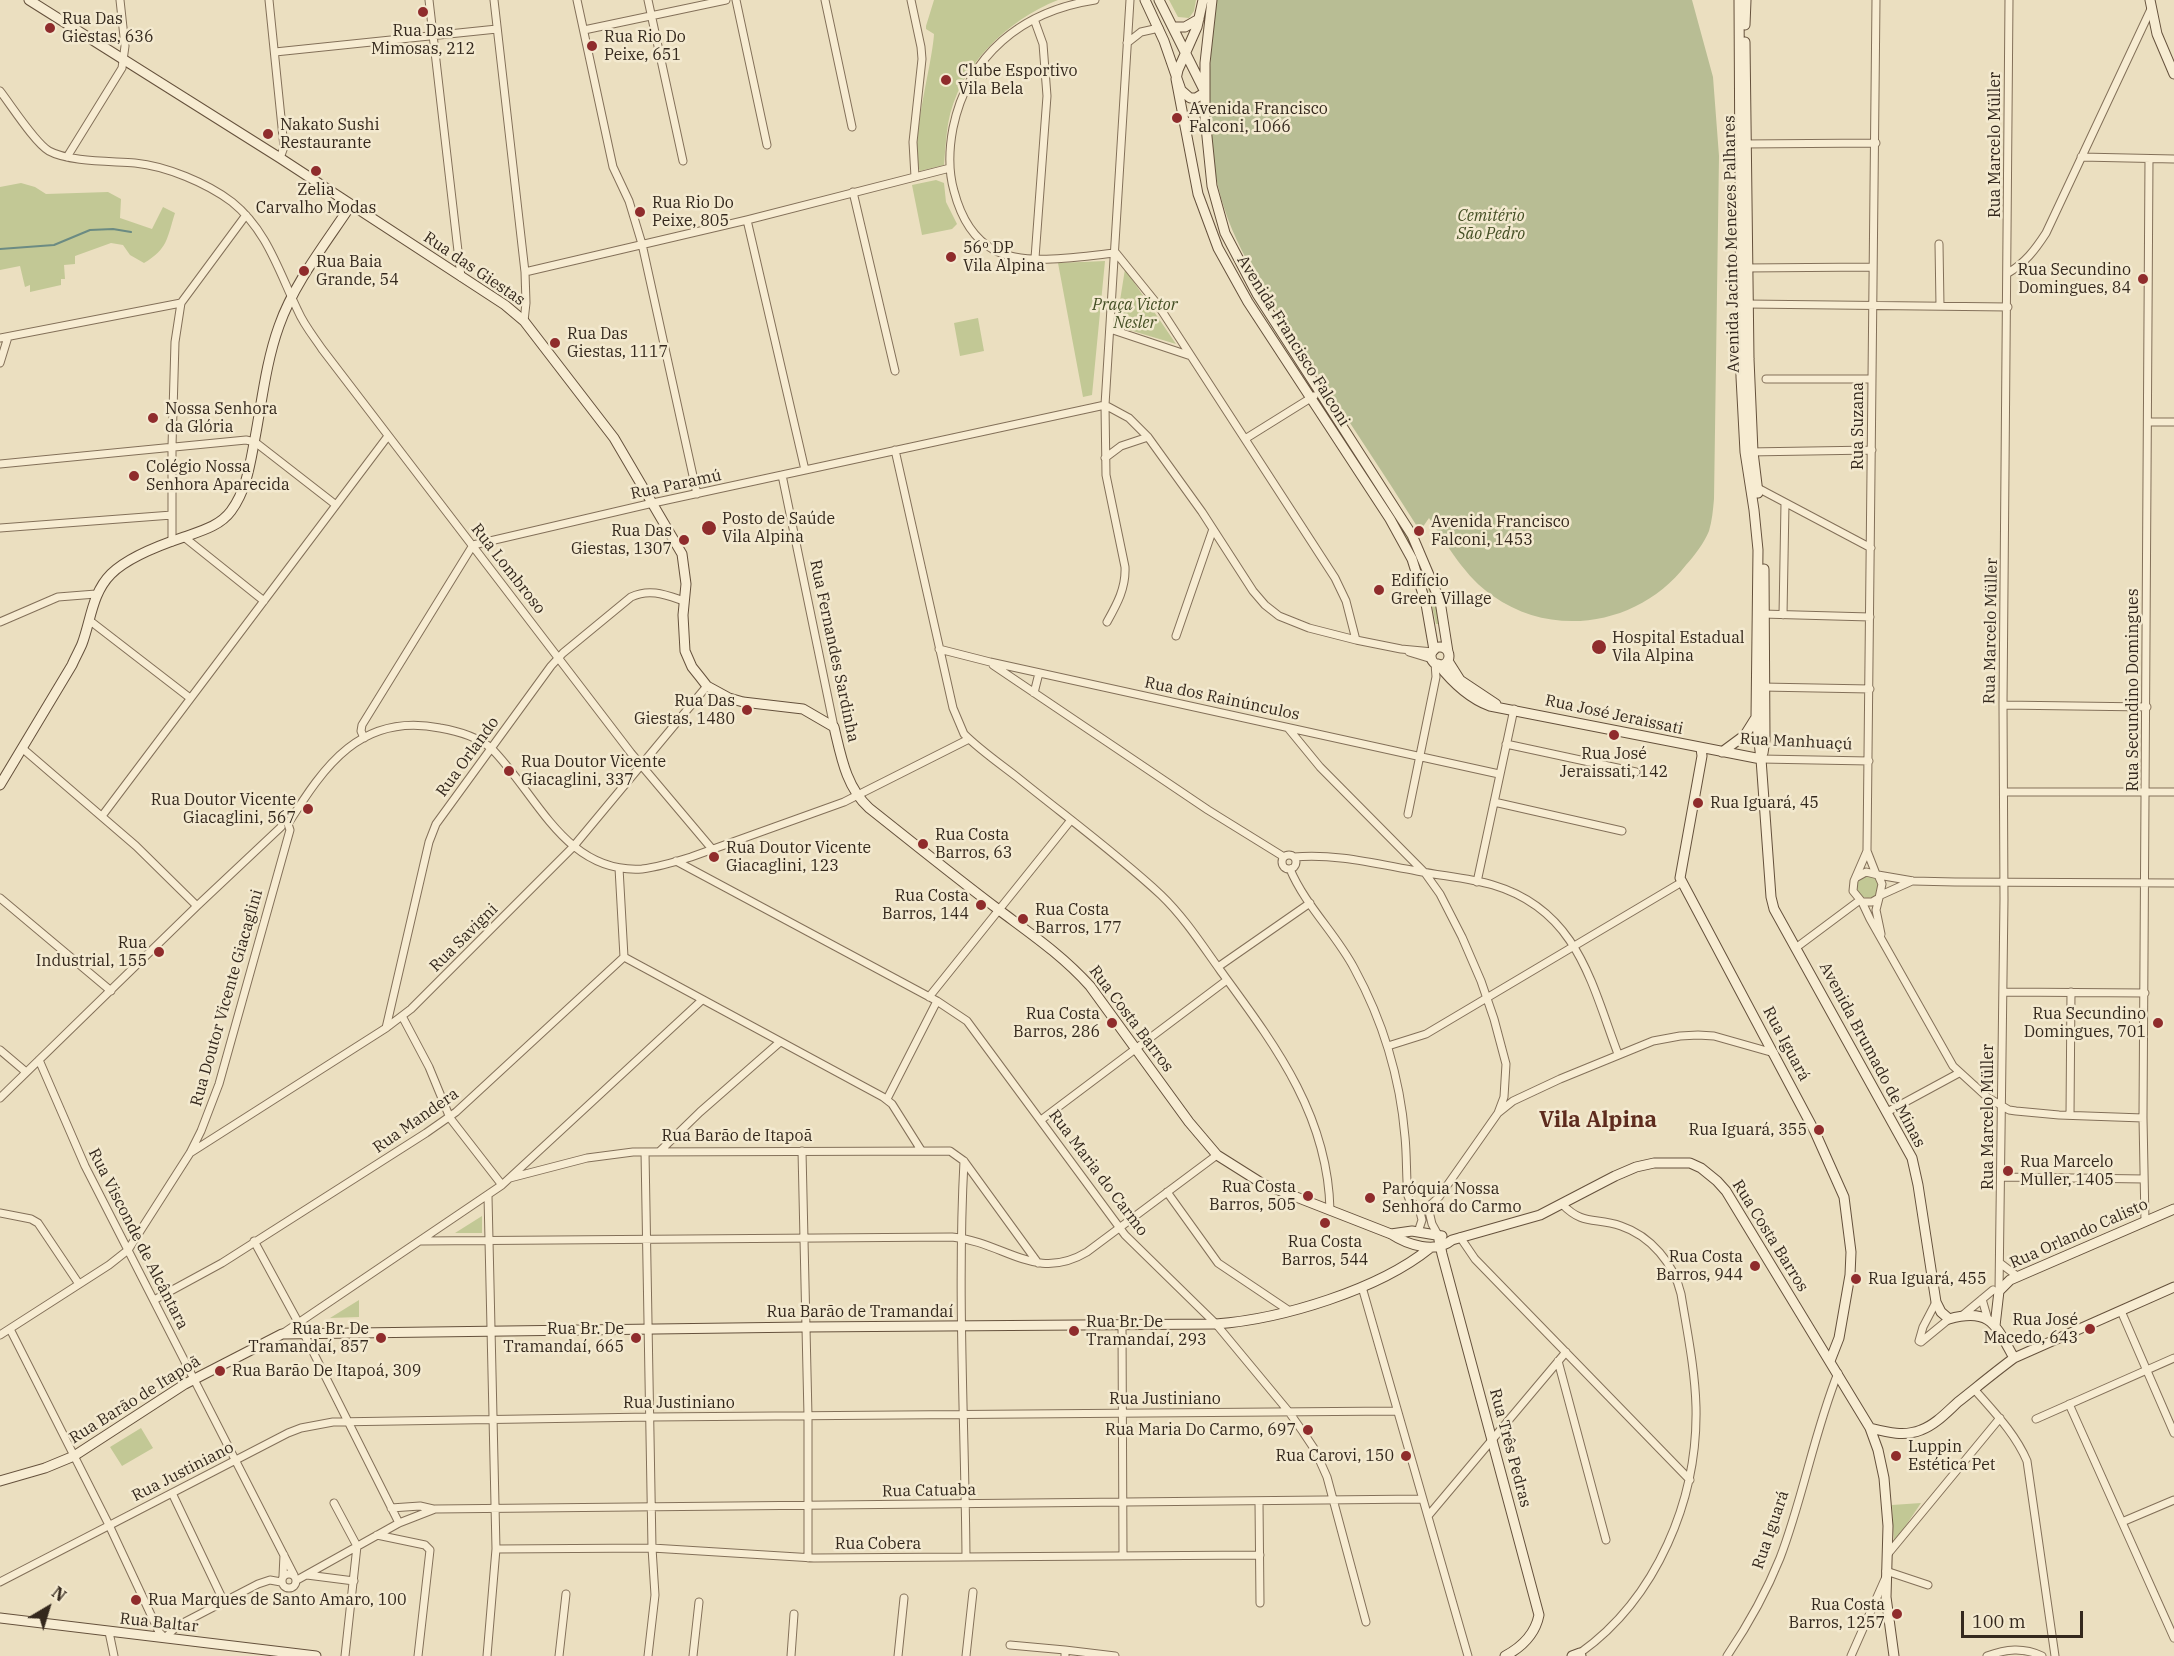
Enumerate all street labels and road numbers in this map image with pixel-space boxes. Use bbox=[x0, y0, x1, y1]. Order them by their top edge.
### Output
street label: Rua Marcelo Müller bbox=[1985, 72, 2005, 218]
street label: Avenida Jacinto Menezes Palhares bbox=[1720, 115, 1744, 373]
street label: Rua das Giestas bbox=[420, 228, 528, 310]
street label: Avenida Francisco Falconi bbox=[1232, 252, 1354, 430]
street label: Rua Suzana bbox=[1848, 382, 1868, 470]
street label: Rua Paramú bbox=[629, 466, 723, 504]
street label: Rua Lombroso bbox=[467, 520, 549, 618]
street label: Rua Fernandes Sardinha bbox=[805, 558, 863, 744]
street label: Rua Marcelo Müller bbox=[1980, 558, 2002, 704]
street label: Rua Secundino Domingues bbox=[2123, 589, 2143, 791]
street label: Rua dos Rainúnculos bbox=[1143, 673, 1301, 725]
street label: Rua José Jeraissati bbox=[1543, 691, 1685, 739]
street label: Rua Orlando bbox=[433, 713, 503, 801]
street label: Rua Manhuaçú bbox=[1739, 729, 1853, 755]
street label: Rua Doutor Vicente Giacaglini bbox=[187, 887, 267, 1109]
street label: Rua Savigni bbox=[426, 900, 502, 976]
street label: Avenida Brumado de Minas bbox=[1815, 959, 1929, 1151]
street label: Rua Costa Barros bbox=[1085, 962, 1177, 1076]
street label: Rua Iguará bbox=[1758, 1003, 1814, 1085]
street label: Rua Marcelo Müller bbox=[1978, 1044, 1998, 1190]
street label: Rua Mandera bbox=[370, 1084, 462, 1158]
street label: Rua Maria do Carmo bbox=[1044, 1106, 1152, 1240]
street label: Rua Barão de Itapoã bbox=[662, 1126, 812, 1146]
street label: Rua Visconde de Alcântara bbox=[84, 1145, 192, 1333]
street label: Rua Costa Barros bbox=[1728, 1176, 1812, 1296]
street label: Rua Orlando Calisto bbox=[2007, 1195, 2151, 1273]
street label: Rua Barão de Tramandaí bbox=[767, 1302, 953, 1322]
street label: Rua Barão de Itapoã bbox=[66, 1352, 204, 1448]
street label: Rua Três Pedras bbox=[1485, 1387, 1535, 1509]
street label: Rua Justiniano bbox=[1109, 1389, 1221, 1409]
street label: Rua Justiniano bbox=[623, 1393, 735, 1413]
street label: Rua Justiniano bbox=[129, 1438, 237, 1506]
street label: Rua Catuaba bbox=[882, 1481, 976, 1501]
street label: Rua Iguará bbox=[1749, 1488, 1793, 1572]
street label: Rua Cobera bbox=[835, 1534, 921, 1554]
street label: Rua Baltar bbox=[119, 1609, 199, 1637]

